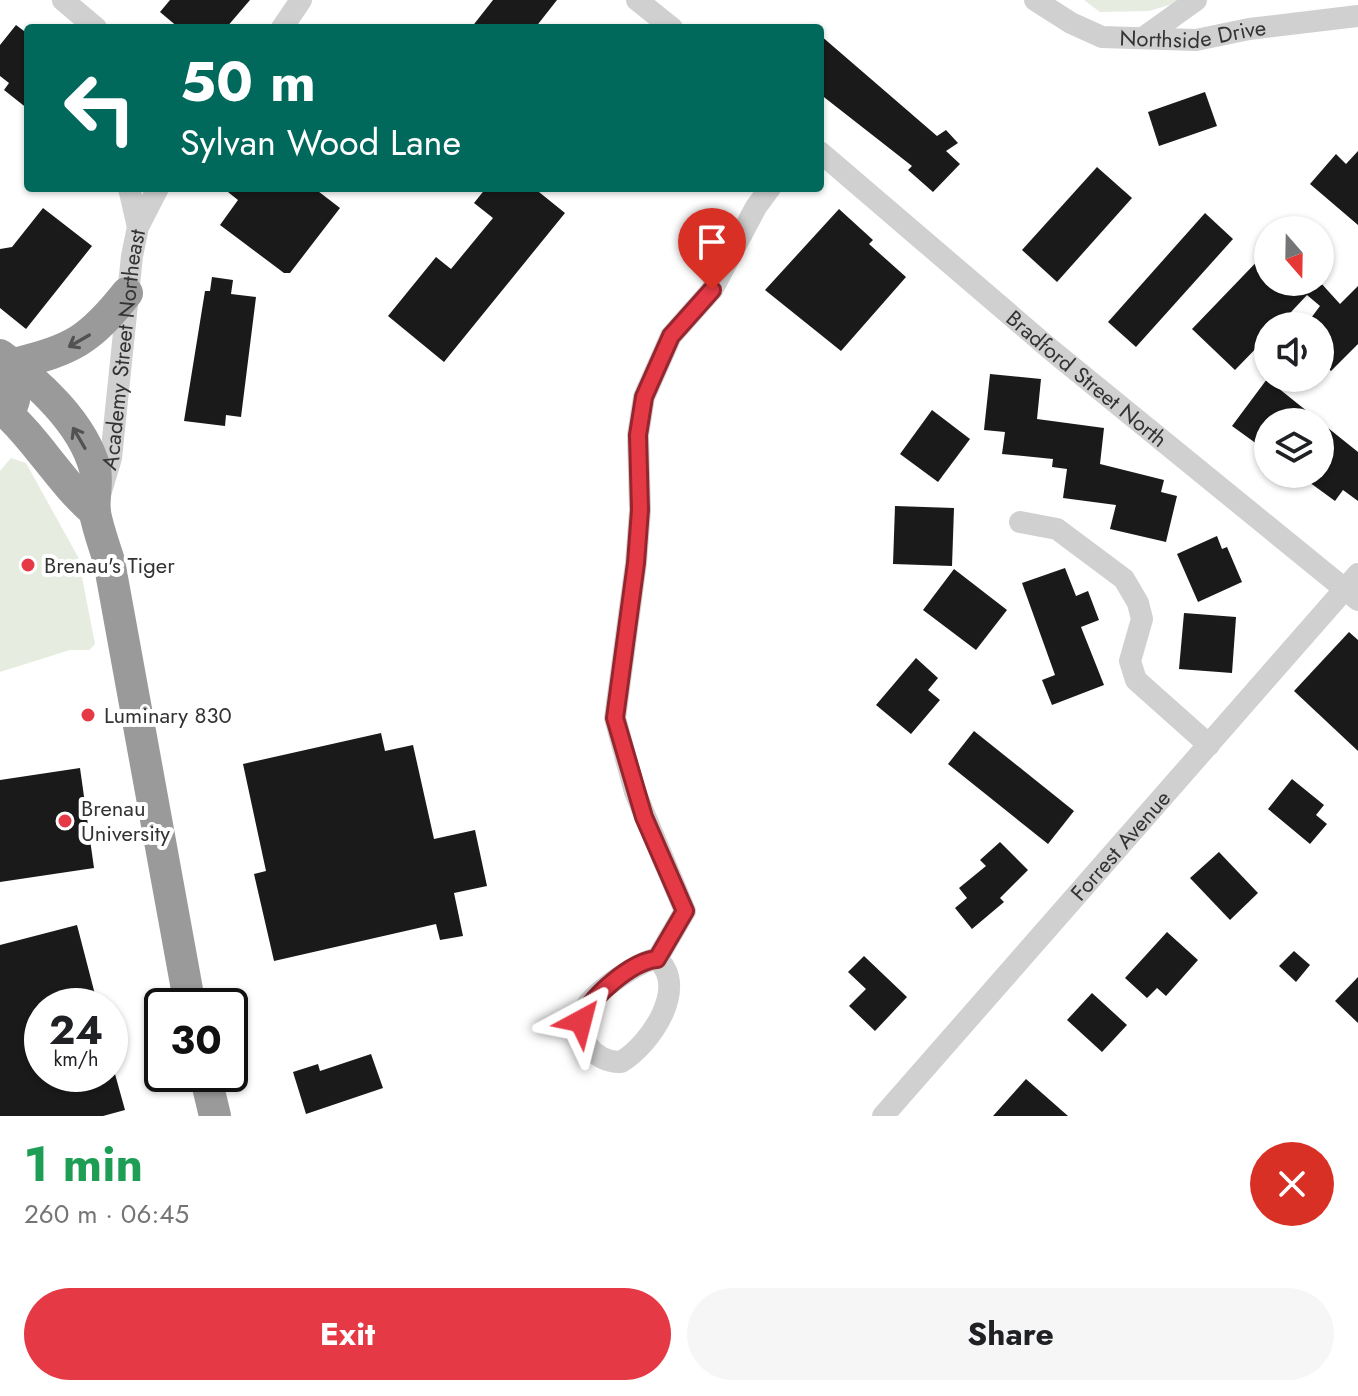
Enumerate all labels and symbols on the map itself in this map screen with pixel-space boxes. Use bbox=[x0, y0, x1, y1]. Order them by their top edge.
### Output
street label: Northside Drive bbox=[1119, 11, 1268, 56]
pin bbox=[678, 208, 746, 290]
north arrow bbox=[1254, 216, 1334, 296]
street label: Academy Street Northeast bbox=[92, 225, 153, 473]
street label: Bradford Street North bbox=[999, 302, 1174, 455]
one-way arrow bbox=[68, 333, 91, 349]
one-way arrow bbox=[71, 427, 87, 450]
place label: Brenau's Tiger bbox=[44, 549, 175, 581]
marker: Brenau's Tiger bbox=[19, 556, 37, 574]
place label: Luminary 830 bbox=[104, 699, 232, 731]
marker: Luminary 830 bbox=[79, 706, 97, 724]
street label: Forrest Avenue bbox=[1063, 783, 1178, 908]
place label: Brenau University bbox=[81, 792, 170, 849]
marker: Brenau University bbox=[56, 812, 74, 830]
position arrow bbox=[539, 979, 623, 1063]
speed limit sign: 30 bbox=[144, 988, 248, 1092]

